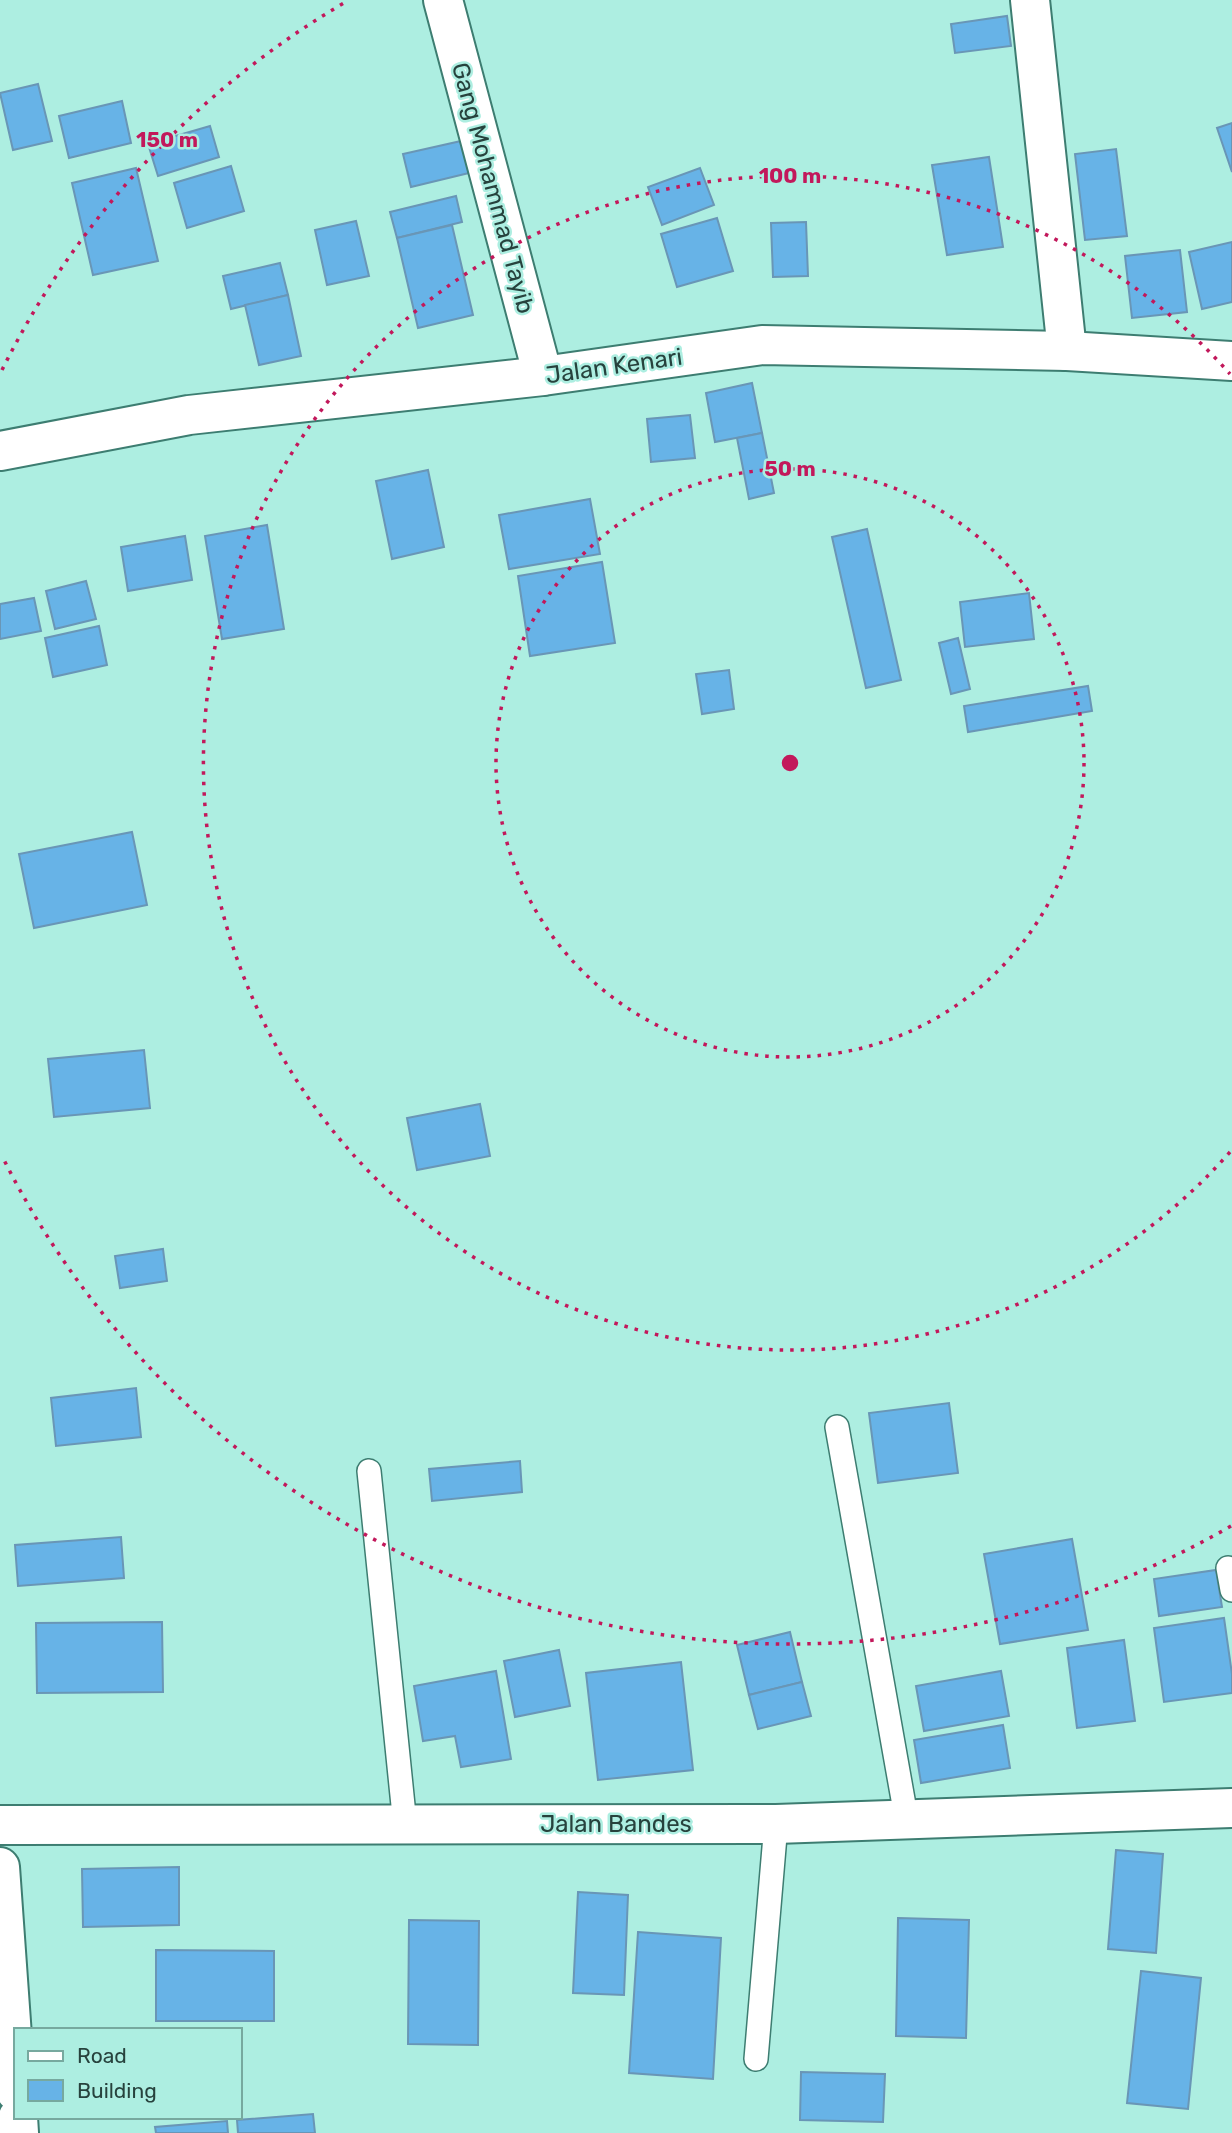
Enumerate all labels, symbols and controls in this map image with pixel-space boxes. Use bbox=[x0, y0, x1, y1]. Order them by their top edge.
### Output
street label: Gang Mohammad Tayib bbox=[446, 60, 540, 316]
text: 150 m bbox=[136, 127, 198, 152]
text: 100 m bbox=[759, 163, 821, 188]
street label: Jalan Kenari bbox=[544, 343, 684, 389]
text: 50 m bbox=[764, 456, 816, 481]
centre of rings bbox=[778, 751, 802, 775]
street label: Jalan Bandes bbox=[540, 1810, 692, 1838]
legend bbox=[14, 2028, 242, 2119]
text: Road bbox=[77, 2043, 127, 2068]
text: Building bbox=[77, 2078, 157, 2103]

